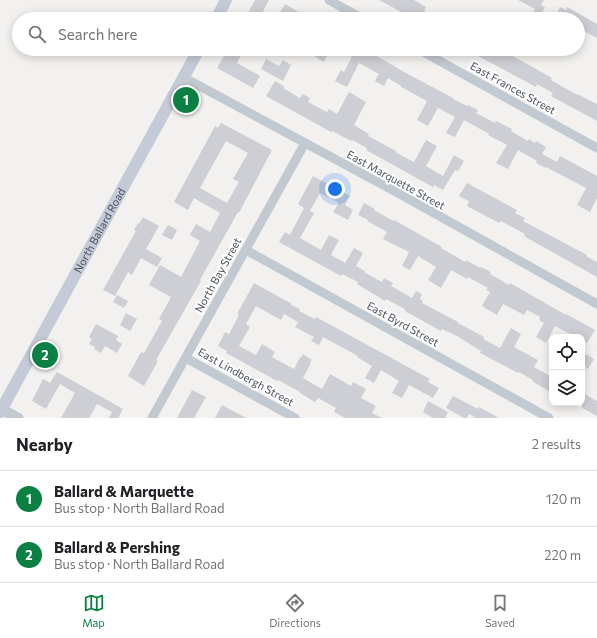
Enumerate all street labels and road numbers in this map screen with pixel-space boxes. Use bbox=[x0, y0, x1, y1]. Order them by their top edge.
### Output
street label: East Frances Street bbox=[468, 59, 559, 117]
street label: East Marquette Street bbox=[345, 147, 448, 212]
street label: North Ballard Road bbox=[71, 186, 128, 275]
street label: North Bay Street bbox=[192, 235, 244, 315]
street label: East Byrd Street bbox=[365, 298, 442, 349]
street label: East Lindbergh Street bbox=[196, 345, 297, 409]

